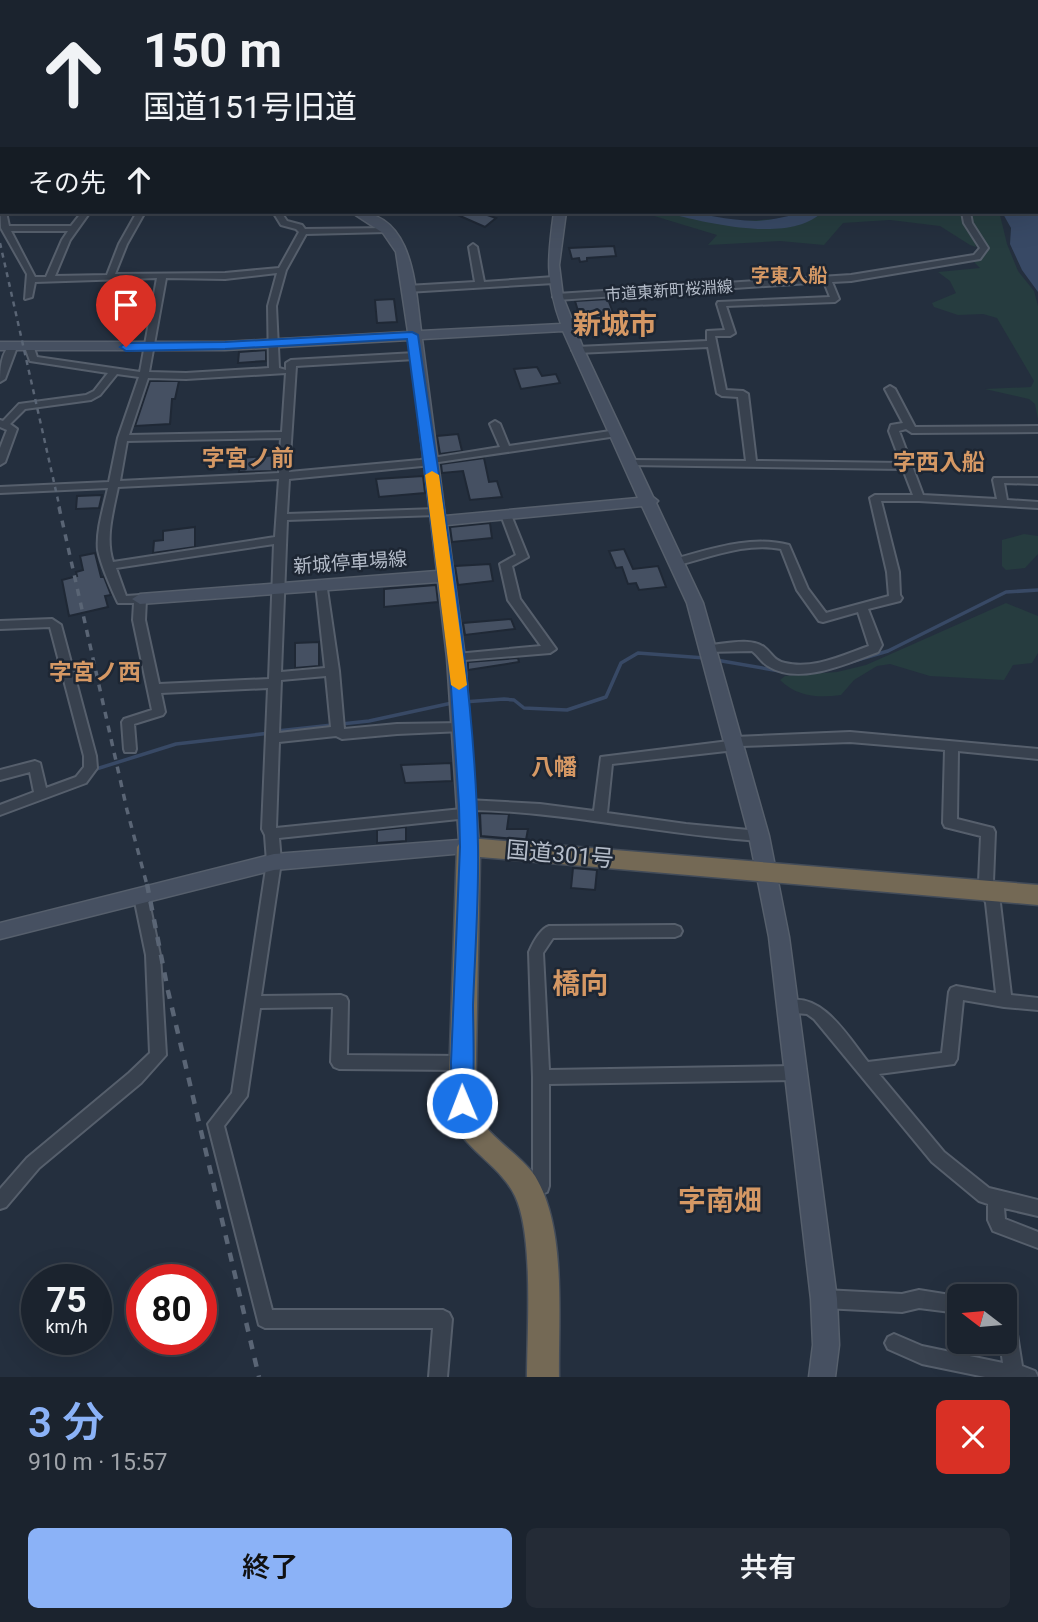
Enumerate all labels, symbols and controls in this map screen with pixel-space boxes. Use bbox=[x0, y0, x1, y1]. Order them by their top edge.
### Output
text: 150 m bbox=[143, 22, 282, 79]
icon: ahead bbox=[28, 28, 119, 119]
text: 国道151号旧道 bbox=[143, 88, 357, 126]
icon: ahead bbox=[120, 161, 158, 199]
text: その先 bbox=[28, 168, 106, 198]
district label: 字東入船 bbox=[751, 264, 828, 287]
pin bbox=[96, 275, 156, 347]
street label: 市道東新町桜淵線 bbox=[605, 277, 734, 304]
icon: arrive bbox=[107, 286, 145, 324]
district label: 新城市 bbox=[573, 308, 657, 341]
district label: 字宮ノ前 bbox=[202, 445, 294, 472]
district label: 字西入船 bbox=[893, 449, 985, 476]
street label: 新城停車場線 bbox=[292, 547, 408, 578]
district label: 字宮ノ西 bbox=[49, 659, 141, 686]
district label: 八幡 bbox=[531, 754, 577, 781]
street label: 国道301号 bbox=[505, 836, 615, 873]
district label: 橋向 bbox=[552, 967, 608, 1000]
position arrow bbox=[425, 1066, 499, 1140]
district label: 字南畑 bbox=[678, 1184, 762, 1217]
speed limit sign: 80 bbox=[126, 1264, 217, 1355]
text: 75 bbox=[46, 1280, 87, 1321]
north arrow bbox=[947, 1284, 1017, 1354]
map controls bbox=[947, 1284, 1017, 1354]
text: km/h bbox=[45, 1316, 88, 1337]
text: 3 分 bbox=[28, 1398, 104, 1447]
button: close bbox=[936, 1400, 1010, 1474]
text: 910 m · 15:57 bbox=[28, 1449, 167, 1476]
button: 終了 bbox=[28, 1528, 512, 1608]
button: 共有 bbox=[526, 1528, 1010, 1608]

